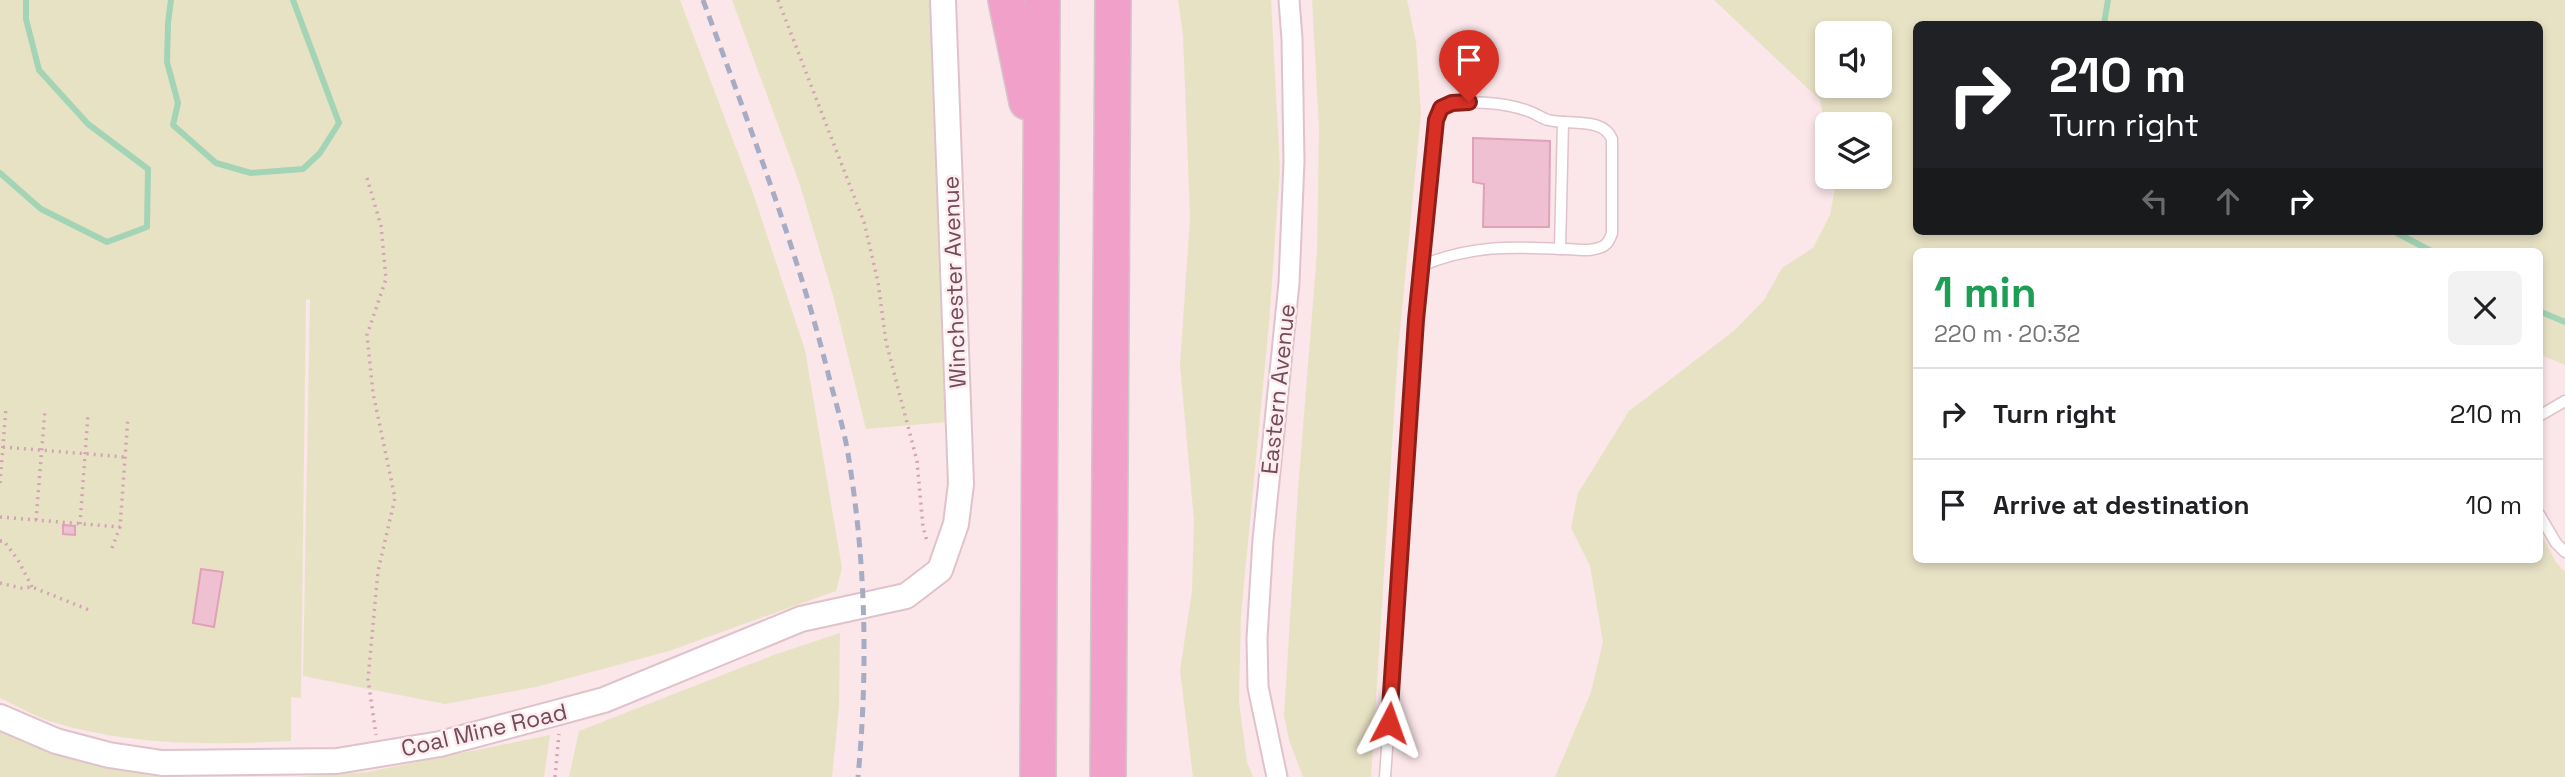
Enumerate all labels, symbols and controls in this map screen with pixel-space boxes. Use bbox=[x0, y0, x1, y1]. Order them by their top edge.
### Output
map controls bbox=[1815, 21, 1892, 189]
button: sound bbox=[1815, 21, 1892, 98]
pin bbox=[1439, 30, 1499, 102]
icon: arrive bbox=[1450, 41, 1488, 79]
text: 210 m bbox=[2049, 44, 2186, 106]
icon: right bbox=[1934, 49, 2025, 140]
text: Turn right bbox=[2049, 105, 2199, 145]
button: layers bbox=[1815, 112, 1892, 189]
street label: Winchester Avenue bbox=[935, 175, 973, 389]
icon: left bbox=[2136, 182, 2174, 220]
icon: ahead bbox=[2209, 182, 2247, 220]
icon: right bbox=[2282, 182, 2320, 220]
text: 1 min bbox=[1934, 266, 2037, 319]
button: close bbox=[2448, 271, 2522, 345]
street label: Eastern Avenue bbox=[1254, 302, 1302, 476]
text: 220 m · 20:32 bbox=[1934, 319, 2081, 349]
icon: right bbox=[1934, 395, 1972, 433]
text: Turn right bbox=[1993, 397, 2117, 431]
text: 210 m bbox=[2450, 397, 2522, 431]
icon: arrive bbox=[1934, 486, 1972, 524]
text: Arrive at destination bbox=[1993, 488, 2250, 522]
text: 10 m bbox=[2465, 488, 2522, 522]
position arrow bbox=[1352, 686, 1426, 760]
street label: Coal Mine Road bbox=[398, 696, 570, 764]

